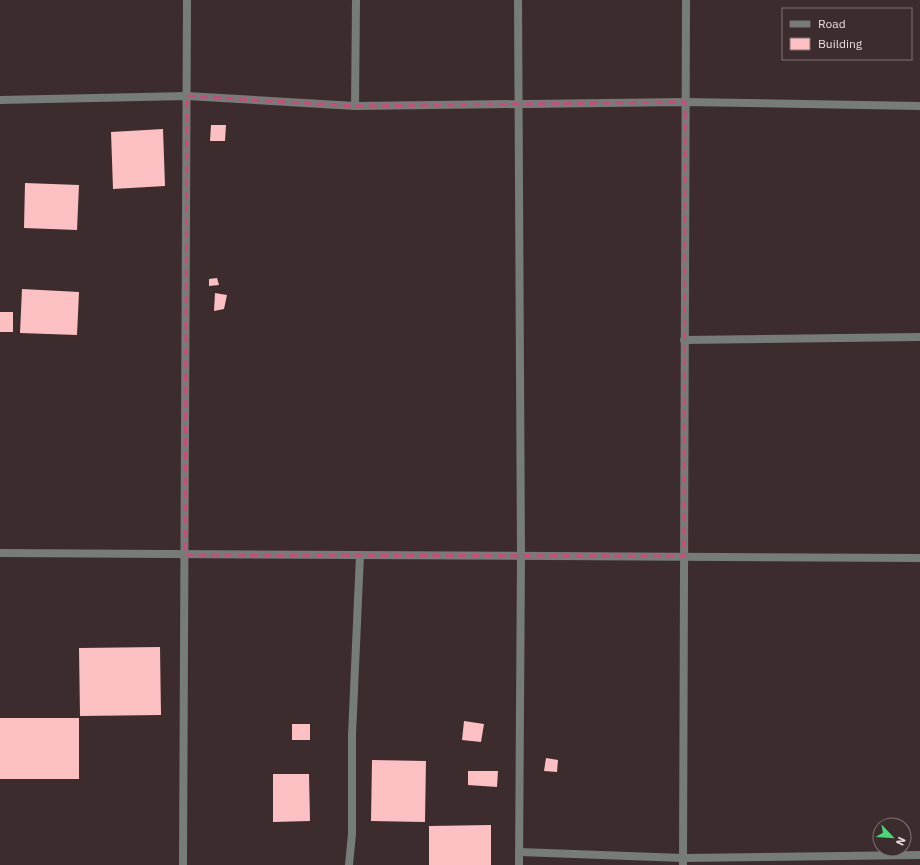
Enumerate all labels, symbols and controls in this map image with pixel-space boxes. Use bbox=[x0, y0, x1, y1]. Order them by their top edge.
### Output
legend bbox=[782, 8, 912, 60]
text: Road bbox=[818, 16, 846, 31]
text: Building bbox=[818, 36, 863, 51]
north arrow bbox=[872, 817, 912, 857]
text: N bbox=[893, 835, 909, 848]

